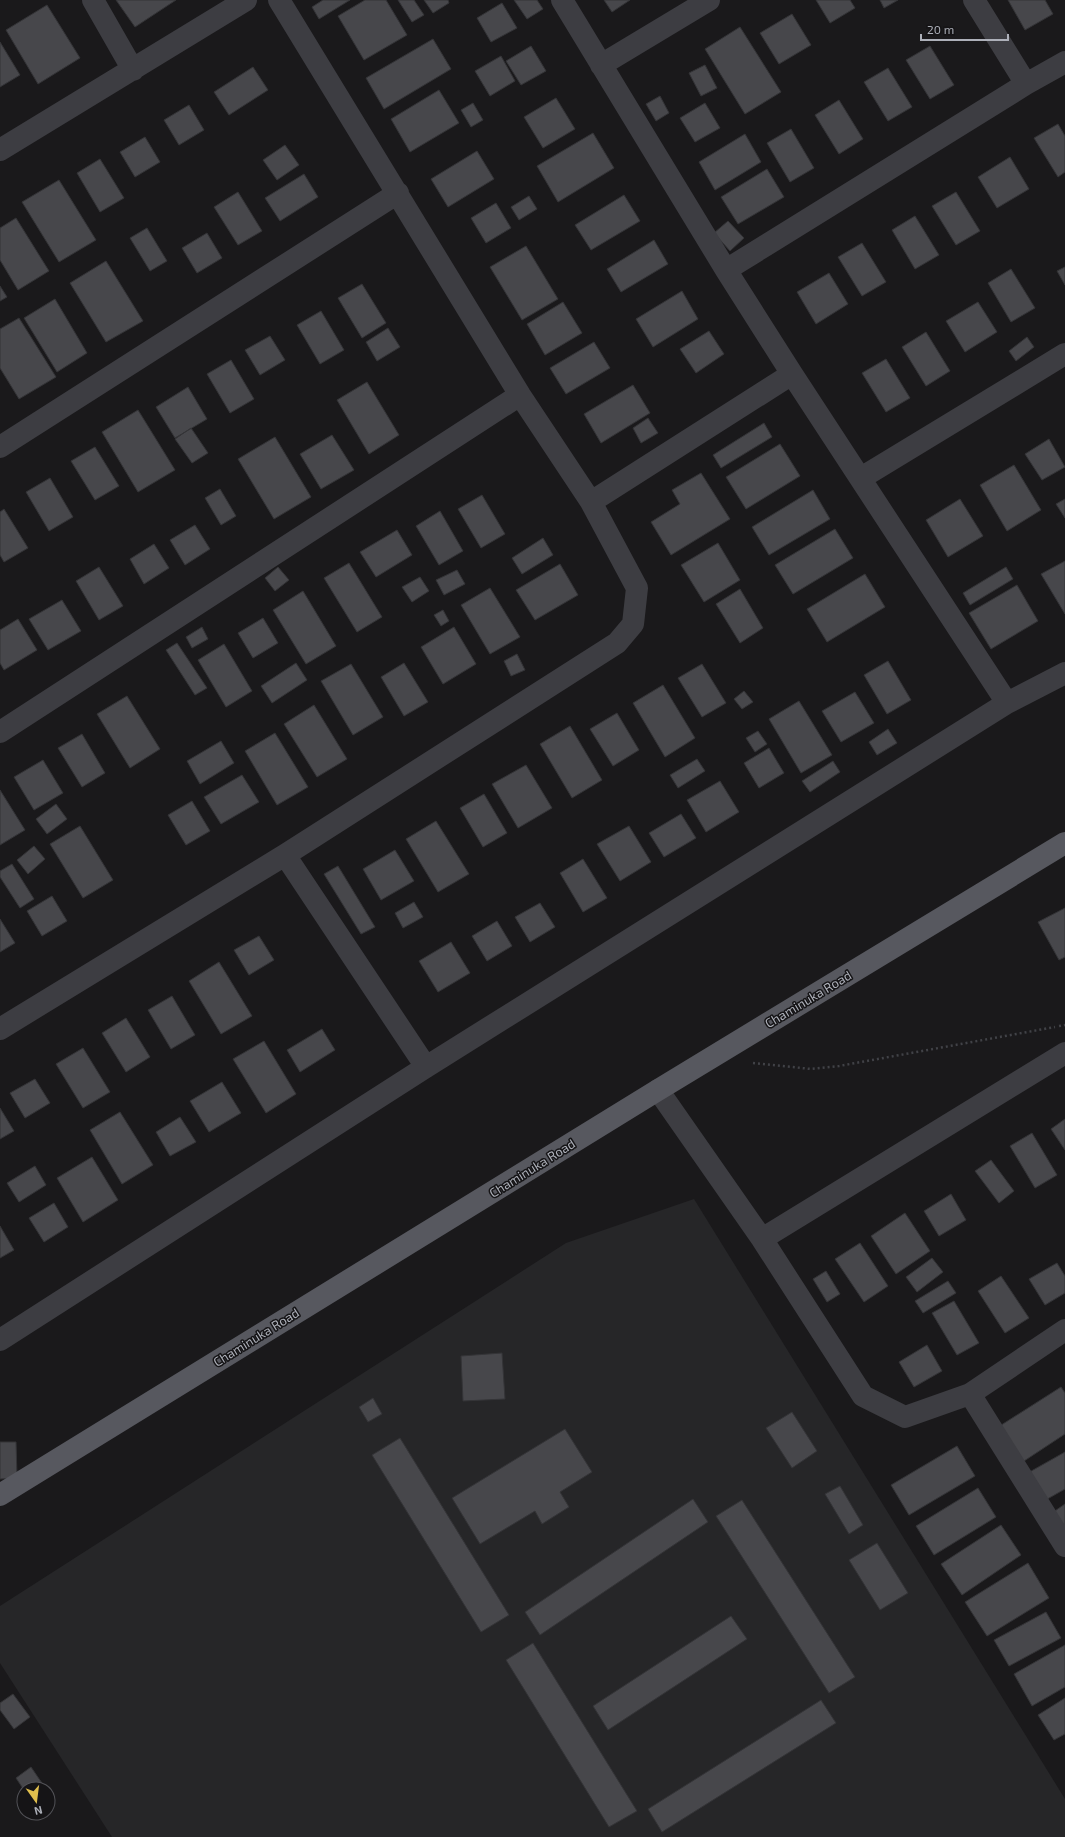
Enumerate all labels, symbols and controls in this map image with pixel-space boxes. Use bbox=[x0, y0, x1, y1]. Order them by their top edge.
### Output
scale bar bbox=[921, 16, 1008, 42]
text: 20 m bbox=[927, 22, 954, 36]
street label: Chaminuka Road bbox=[762, 967, 854, 1031]
street label: Chaminuka Road bbox=[486, 1135, 578, 1201]
street label: Chaminuka Road bbox=[210, 1304, 302, 1370]
north arrow bbox=[16, 1781, 56, 1821]
text: N bbox=[33, 1804, 44, 1818]

